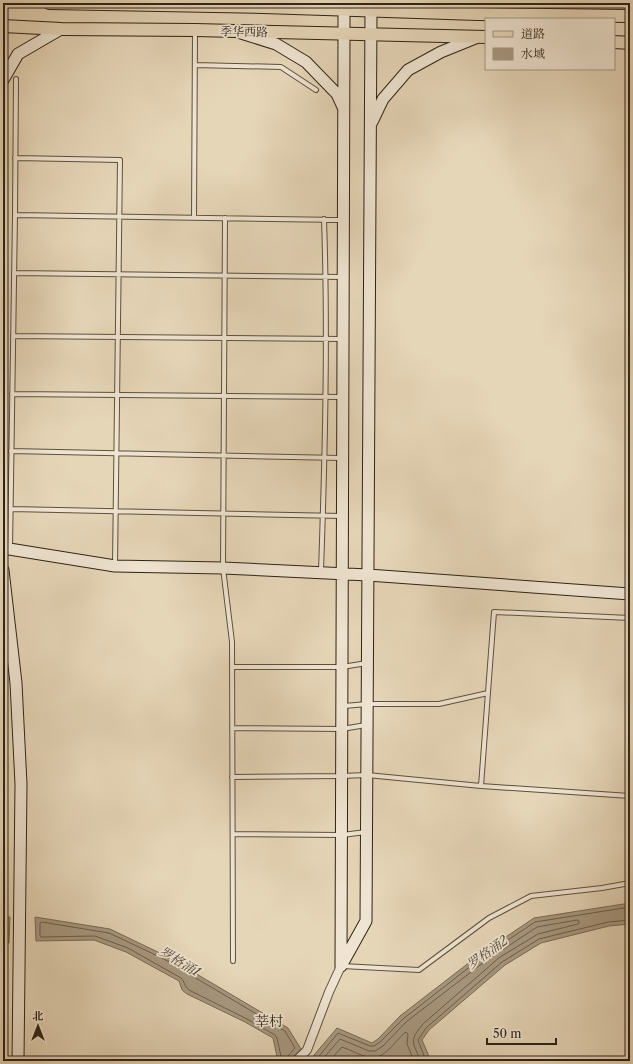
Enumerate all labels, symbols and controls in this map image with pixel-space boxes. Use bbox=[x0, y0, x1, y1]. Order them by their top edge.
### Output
legend bbox=[485, 18, 615, 70]
street label: 季华西路 bbox=[220, 24, 268, 39]
text: 道路 bbox=[521, 26, 545, 41]
text: 水域 bbox=[521, 46, 545, 61]
water label: 罗格涌2 bbox=[463, 932, 511, 972]
water label: 罗格涌1 bbox=[157, 943, 204, 980]
north arrow bbox=[18, 1006, 58, 1046]
text: 北 bbox=[33, 1009, 44, 1023]
district label: 莘村 bbox=[255, 1012, 283, 1030]
scale bar bbox=[487, 1020, 556, 1046]
text: 50 m bbox=[493, 1026, 522, 1041]

